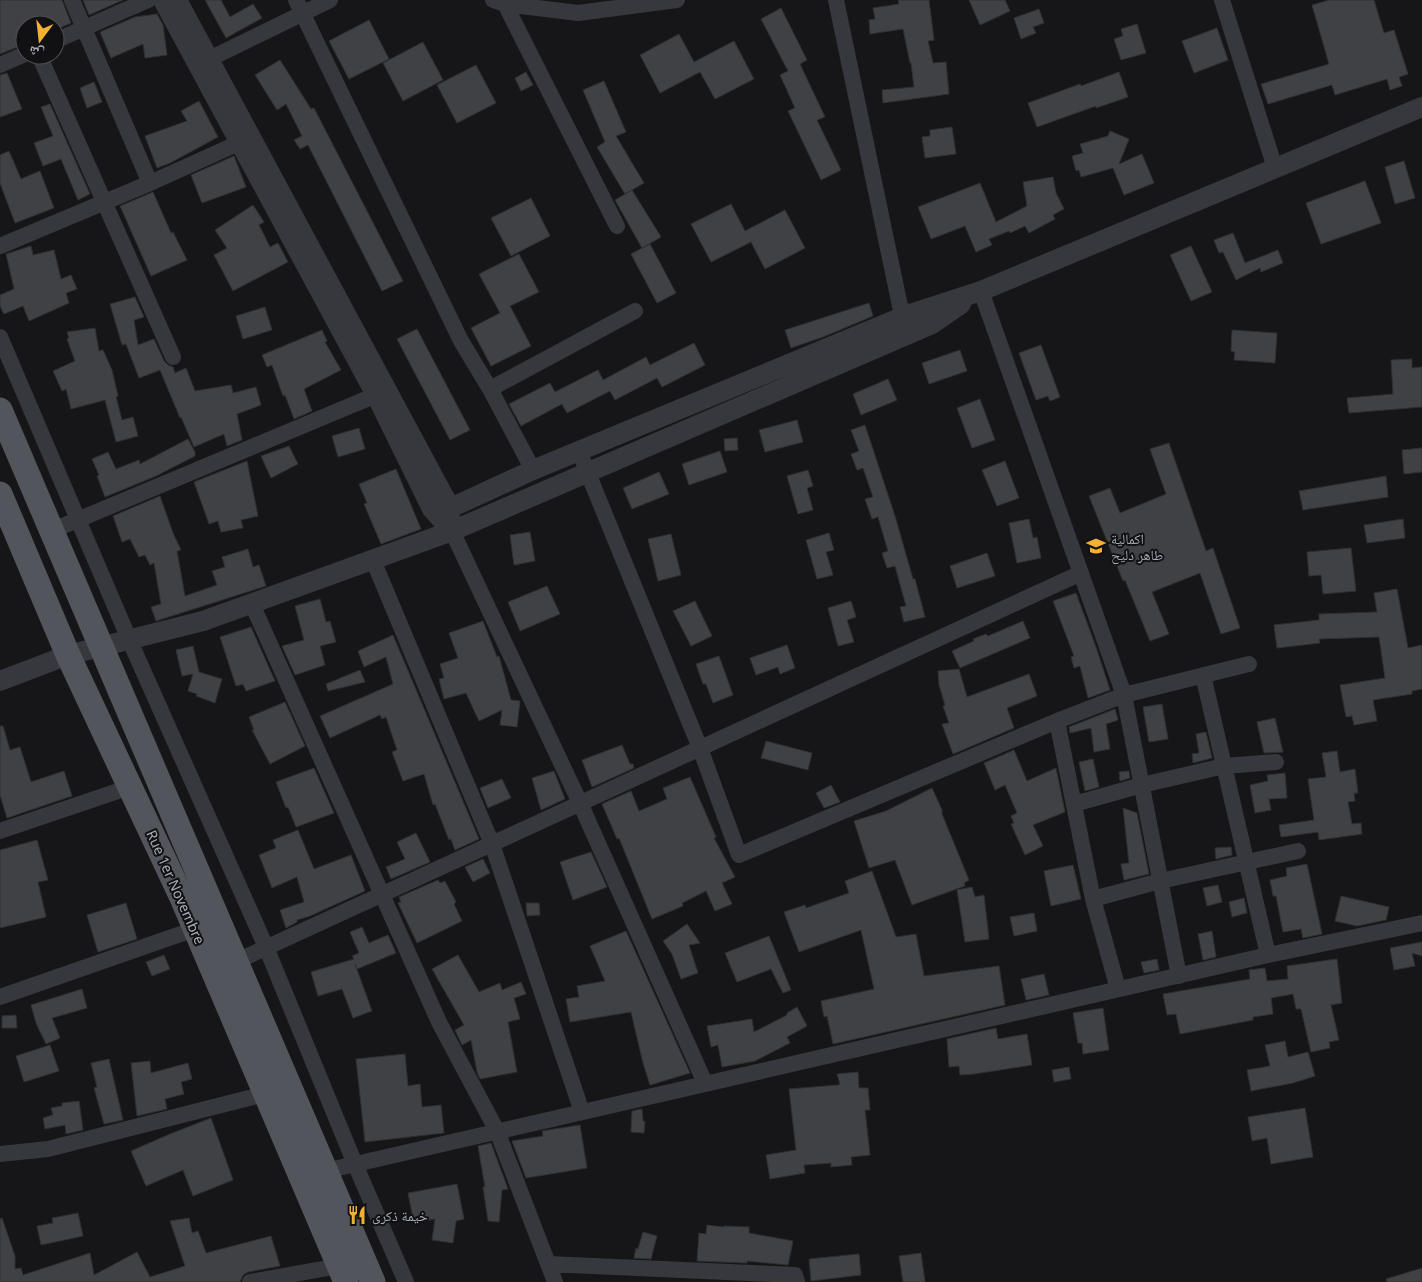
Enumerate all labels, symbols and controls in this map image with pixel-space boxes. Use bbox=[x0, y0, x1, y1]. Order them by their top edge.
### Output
north arrow bbox=[15, 15, 65, 65]
text: ش bbox=[27, 42, 46, 64]
place label: اكمالية طاهر دليح bbox=[1111, 529, 1163, 565]
school or university icon: اكمالية طاهر دليح bbox=[1085, 535, 1107, 557]
street label: Rue 1er Novembre bbox=[142, 827, 210, 947]
restaurant icon: خيمة ذكرى bbox=[346, 1204, 368, 1226]
place label: خيمة ذكرى bbox=[372, 1206, 428, 1225]

